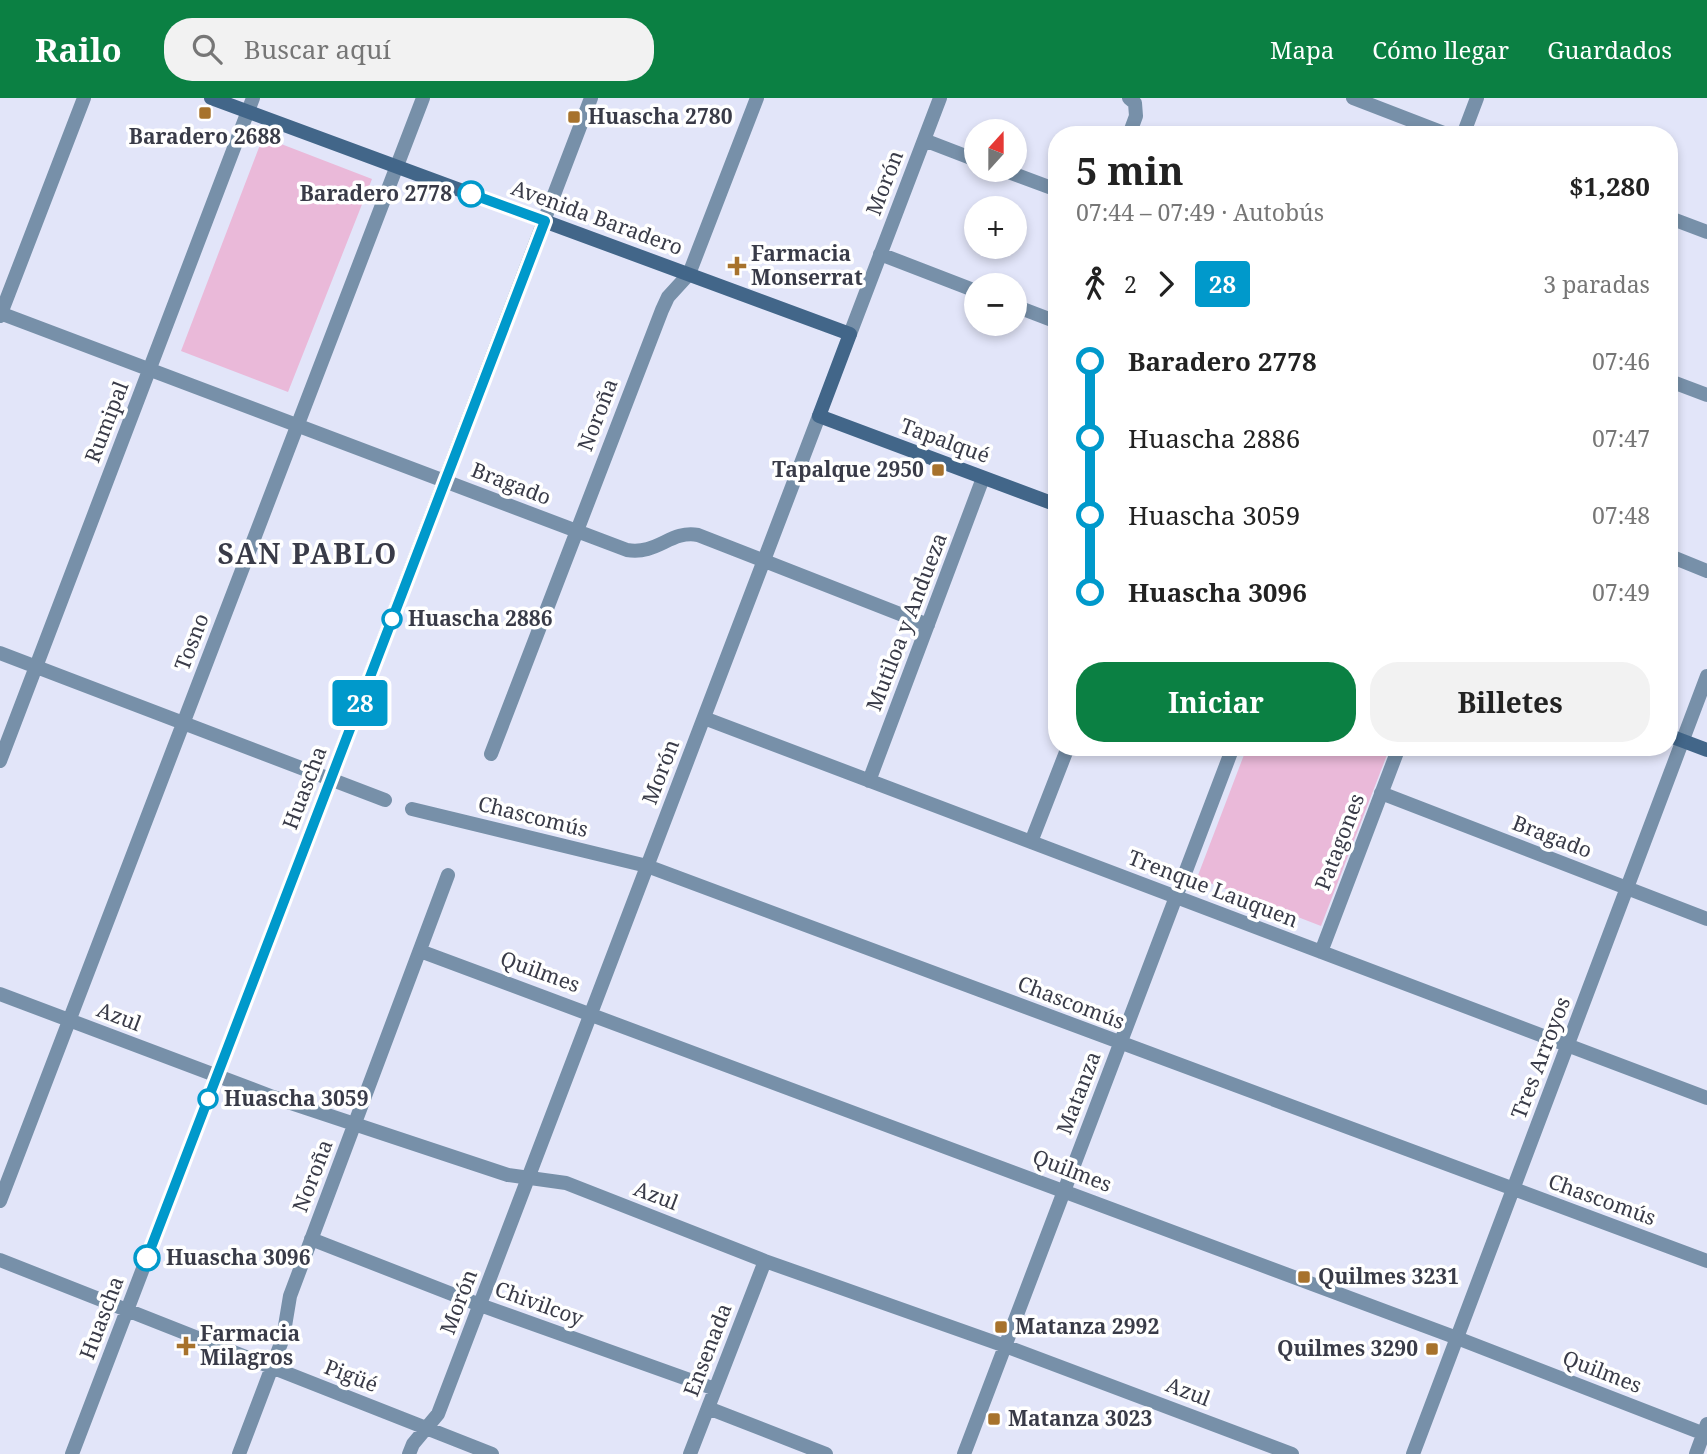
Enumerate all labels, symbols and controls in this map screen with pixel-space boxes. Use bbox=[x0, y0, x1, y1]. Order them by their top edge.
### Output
search box bbox=[164, 18, 654, 81]
text: Railo bbox=[35, 27, 122, 72]
icon: search bbox=[188, 30, 226, 68]
text: Buscar aquí bbox=[244, 31, 391, 67]
text: Mapa bbox=[1270, 33, 1334, 66]
text: Cómo llegar bbox=[1372, 33, 1509, 66]
text: Guardados bbox=[1547, 33, 1672, 66]
place label: Huascha 2780 bbox=[588, 102, 733, 130]
marker: Baradero 2688 bbox=[197, 105, 213, 121]
marker: Huascha 2780 bbox=[566, 109, 582, 125]
north arrow bbox=[964, 119, 1027, 182]
map controls bbox=[964, 119, 1027, 336]
place label: Baradero 2688 bbox=[129, 122, 281, 150]
text: 5 min bbox=[1076, 144, 1184, 196]
street label: Morón bbox=[859, 146, 909, 219]
text: $1,280 bbox=[1569, 168, 1650, 204]
street label: Avenida Baradero bbox=[508, 173, 687, 261]
place label: Baradero 2778 bbox=[300, 179, 452, 207]
marker: Baradero 2778 bbox=[458, 181, 484, 207]
button: + bbox=[964, 196, 1027, 259]
text: 07:44 – 07:49 · Autobús bbox=[1076, 196, 1324, 228]
place label: Farmacia Monserrat bbox=[751, 239, 863, 291]
marker: Farmacia Monserrat bbox=[729, 258, 745, 274]
icon: walk bbox=[1076, 265, 1114, 303]
icon: forward bbox=[1147, 265, 1185, 303]
text: 28 bbox=[1209, 267, 1236, 300]
text: 2 bbox=[1124, 268, 1137, 300]
text: 3 paradas bbox=[1543, 268, 1650, 300]
button: − bbox=[964, 273, 1027, 336]
text: Baradero 2778 bbox=[1128, 343, 1317, 379]
text: 07:46 bbox=[1592, 345, 1650, 377]
street label: Noroña bbox=[570, 374, 624, 455]
street label: Rumipal bbox=[78, 377, 135, 466]
street label: Tapalqué bbox=[897, 411, 994, 469]
text: Huascha 2886 bbox=[1128, 420, 1300, 456]
text: 07:47 bbox=[1592, 422, 1650, 454]
street label: Bragado bbox=[468, 455, 555, 511]
place label: Tapalque 2950 bbox=[772, 455, 924, 483]
marker: Tapalque 2950 bbox=[930, 462, 946, 478]
text: Huascha 3059 bbox=[1128, 497, 1300, 533]
text: 07:48 bbox=[1592, 499, 1650, 531]
street label: Mutiloa y Andueza bbox=[859, 529, 953, 715]
district label: SAN PABLO bbox=[218, 534, 398, 572]
text: Huascha 3096 bbox=[1128, 574, 1307, 610]
text: 07:49 bbox=[1592, 576, 1650, 608]
place label: Huascha 2886 bbox=[408, 604, 553, 632]
street label: Tosno bbox=[167, 609, 215, 674]
marker: Huascha 2886 bbox=[382, 609, 402, 629]
button: Iniciar bbox=[1076, 662, 1356, 742]
button: Billetes bbox=[1370, 662, 1650, 742]
line badge: 28 bbox=[328, 680, 392, 726]
text: 28 bbox=[346, 686, 374, 719]
street label: Morón bbox=[635, 735, 685, 808]
street label: Huascha bbox=[275, 742, 333, 833]
street label: Chascomús bbox=[475, 789, 591, 843]
street label: Patagones bbox=[1308, 789, 1370, 894]
street label: Bragado bbox=[1509, 808, 1596, 864]
street label: Trenque Lauquen bbox=[1124, 843, 1302, 933]
street label: Quilmes bbox=[497, 944, 584, 998]
street label: Chascomús bbox=[1014, 969, 1129, 1035]
street label: Tres Arroyos bbox=[1504, 993, 1576, 1123]
street label: Azul bbox=[93, 995, 146, 1037]
street label: Matanza bbox=[1049, 1047, 1107, 1138]
place label: Huascha 3059 bbox=[224, 1084, 369, 1112]
marker: Huascha 3059 bbox=[198, 1089, 218, 1109]
street label: Noroña bbox=[285, 1135, 339, 1216]
street label: Quilmes bbox=[1029, 1142, 1116, 1198]
street label: Chascomús bbox=[1545, 1167, 1660, 1231]
street label: Azul bbox=[630, 1174, 683, 1216]
place label: Huascha 3096 bbox=[166, 1243, 311, 1271]
marker: Huascha 3096 bbox=[134, 1245, 160, 1271]
place label: Quilmes 3231 bbox=[1318, 1262, 1459, 1290]
street label: Morón bbox=[433, 1265, 483, 1338]
marker: Quilmes 3231 bbox=[1296, 1269, 1312, 1285]
street label: Huascha bbox=[72, 1272, 130, 1363]
street label: Chivilcoy bbox=[491, 1274, 588, 1332]
street label: Ensenada bbox=[677, 1299, 738, 1400]
place label: Matanza 2992 bbox=[1015, 1312, 1159, 1340]
place label: Farmacia Milagros bbox=[200, 1319, 300, 1371]
marker: Matanza 2992 bbox=[993, 1319, 1009, 1335]
place label: Quilmes 3290 bbox=[1277, 1334, 1418, 1362]
marker: Farmacia Milagros bbox=[178, 1338, 194, 1354]
marker: Quilmes 3290 bbox=[1424, 1341, 1440, 1357]
street label: Quilmes bbox=[1559, 1343, 1646, 1399]
street label: Pigüé bbox=[321, 1352, 382, 1398]
street label: Azul bbox=[1162, 1370, 1215, 1412]
place label: Matanza 3023 bbox=[1008, 1404, 1152, 1432]
marker: Matanza 3023 bbox=[986, 1411, 1002, 1427]

